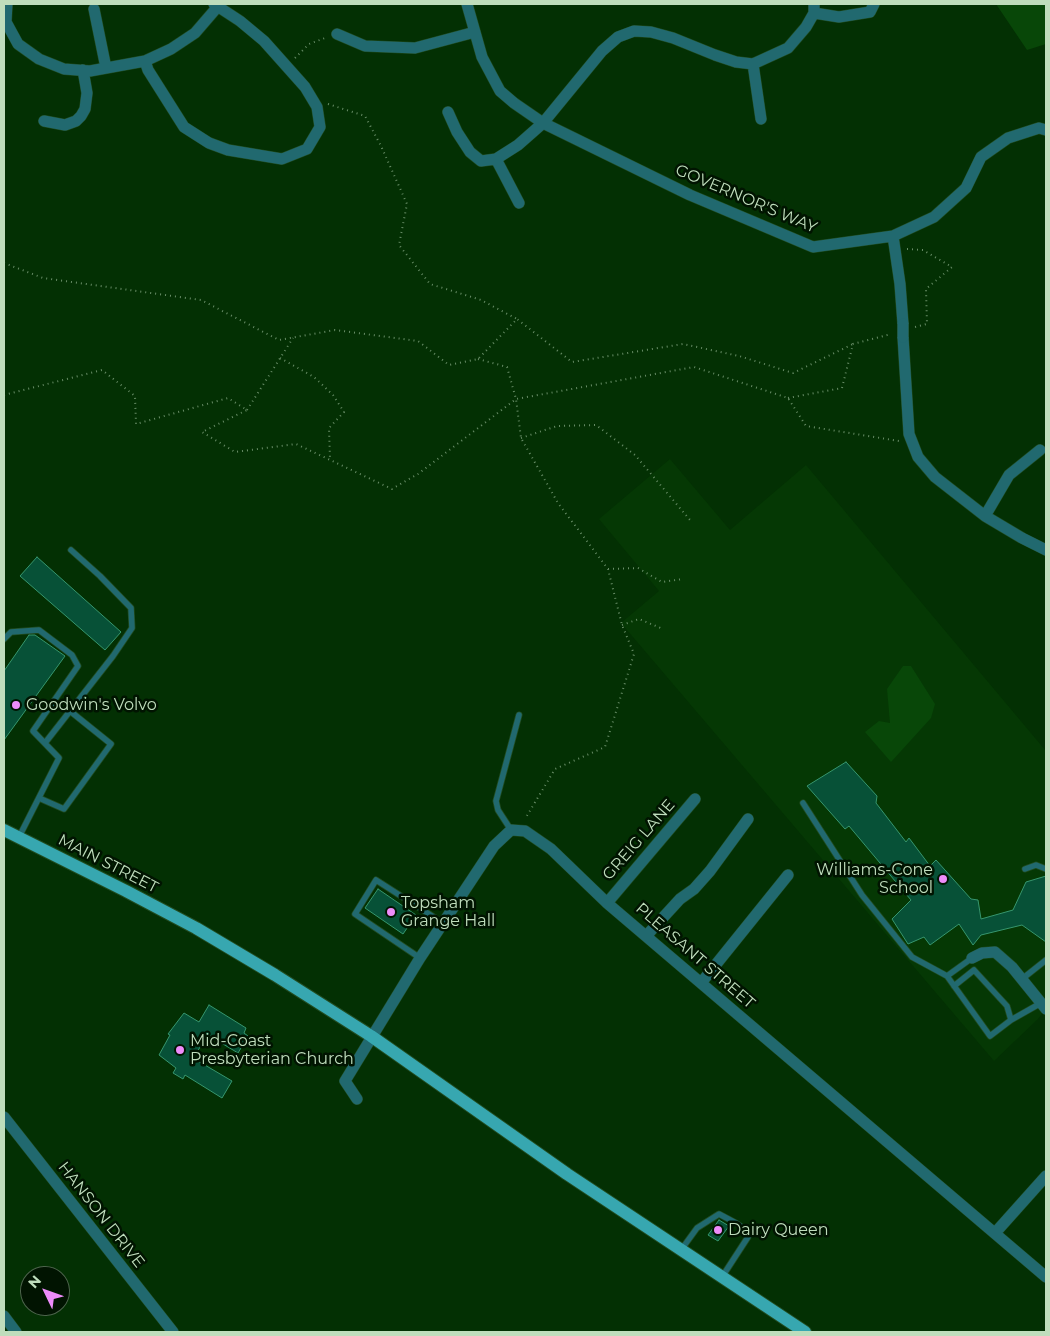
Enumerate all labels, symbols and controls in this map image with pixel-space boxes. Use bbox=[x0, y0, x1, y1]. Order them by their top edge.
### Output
street label: GOVERNOR'S WAY bbox=[672, 160, 820, 238]
place label: Goodwin's Volvo bbox=[26, 695, 157, 715]
marker: Goodwin's Volvo bbox=[10, 699, 22, 711]
street label: GREIG LANE bbox=[599, 796, 679, 884]
street label: MAIN STREET bbox=[55, 831, 161, 897]
place label: Williams-Cone School bbox=[816, 860, 933, 898]
marker: Williams-Cone School bbox=[937, 873, 949, 885]
place label: Topsham Grange Hall bbox=[401, 893, 495, 931]
street label: PLEASANT STREET bbox=[631, 899, 759, 1013]
marker: Topsham Grange Hall bbox=[385, 906, 397, 918]
place label: Mid-Coast Presbyterian Church bbox=[190, 1031, 354, 1069]
marker: Mid-Coast Presbyterian Church bbox=[174, 1044, 186, 1056]
street label: HANSON DRIVE bbox=[54, 1158, 148, 1272]
place label: Dairy Queen bbox=[728, 1220, 828, 1240]
marker: Dairy Queen bbox=[712, 1224, 724, 1236]
north arrow bbox=[20, 1266, 70, 1316]
text: N bbox=[24, 1271, 45, 1292]

